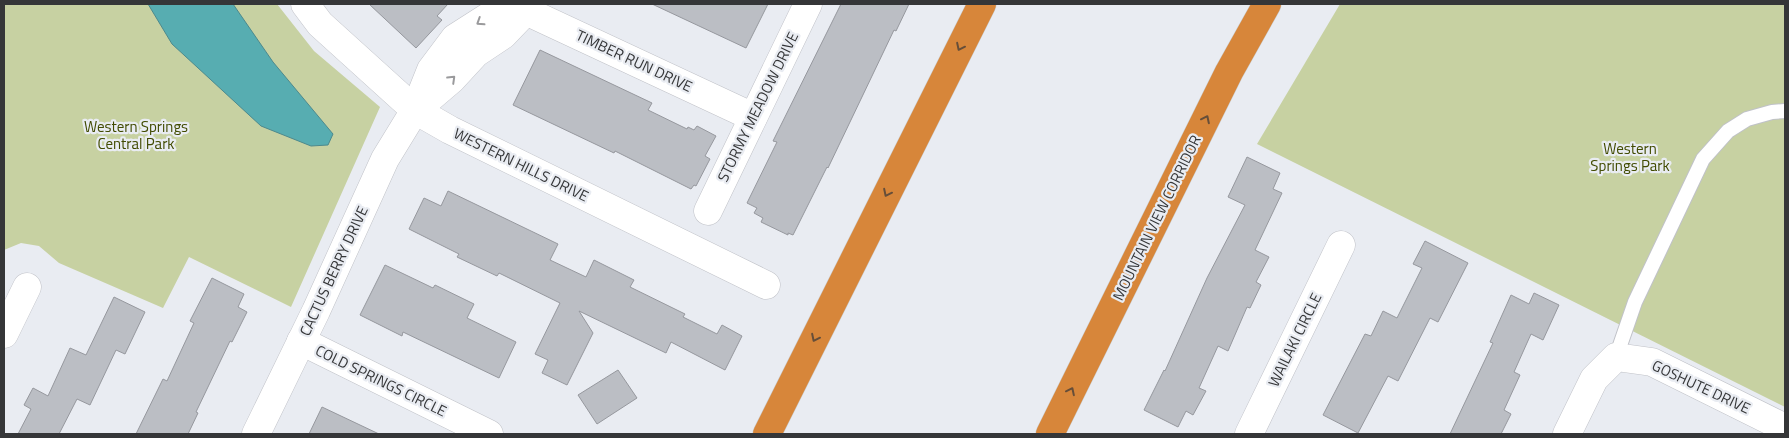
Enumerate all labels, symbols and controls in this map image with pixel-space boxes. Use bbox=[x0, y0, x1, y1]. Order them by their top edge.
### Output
one-way arrow bbox=[476, 16, 486, 25]
street label: TIMBER RUN DRIVE bbox=[572, 23, 696, 98]
street label: STORMY MEADOW DRIVE bbox=[711, 28, 804, 186]
one-way arrow bbox=[956, 42, 966, 51]
one-way arrow bbox=[446, 76, 455, 85]
park label: Western Springs Central Park bbox=[84, 115, 188, 155]
one-way arrow bbox=[1200, 116, 1210, 125]
street label: WESTERN HILLS DRIVE bbox=[450, 122, 593, 207]
street label: MOUNTAIN VIEW CORRIDOR bbox=[1106, 131, 1207, 304]
park label: Western Springs Park bbox=[1590, 137, 1670, 177]
one-way arrow bbox=[883, 188, 893, 197]
street label: CACTUS BERRY DRIVE bbox=[293, 202, 374, 339]
street label: WAILAKI CIRCLE bbox=[1262, 289, 1327, 391]
one-way arrow bbox=[811, 333, 821, 342]
street label: COLD SPRINGS CIRCLE bbox=[312, 339, 451, 422]
street label: GOSHUTE DRIVE bbox=[1648, 354, 1754, 419]
one-way arrow bbox=[1065, 387, 1075, 396]

